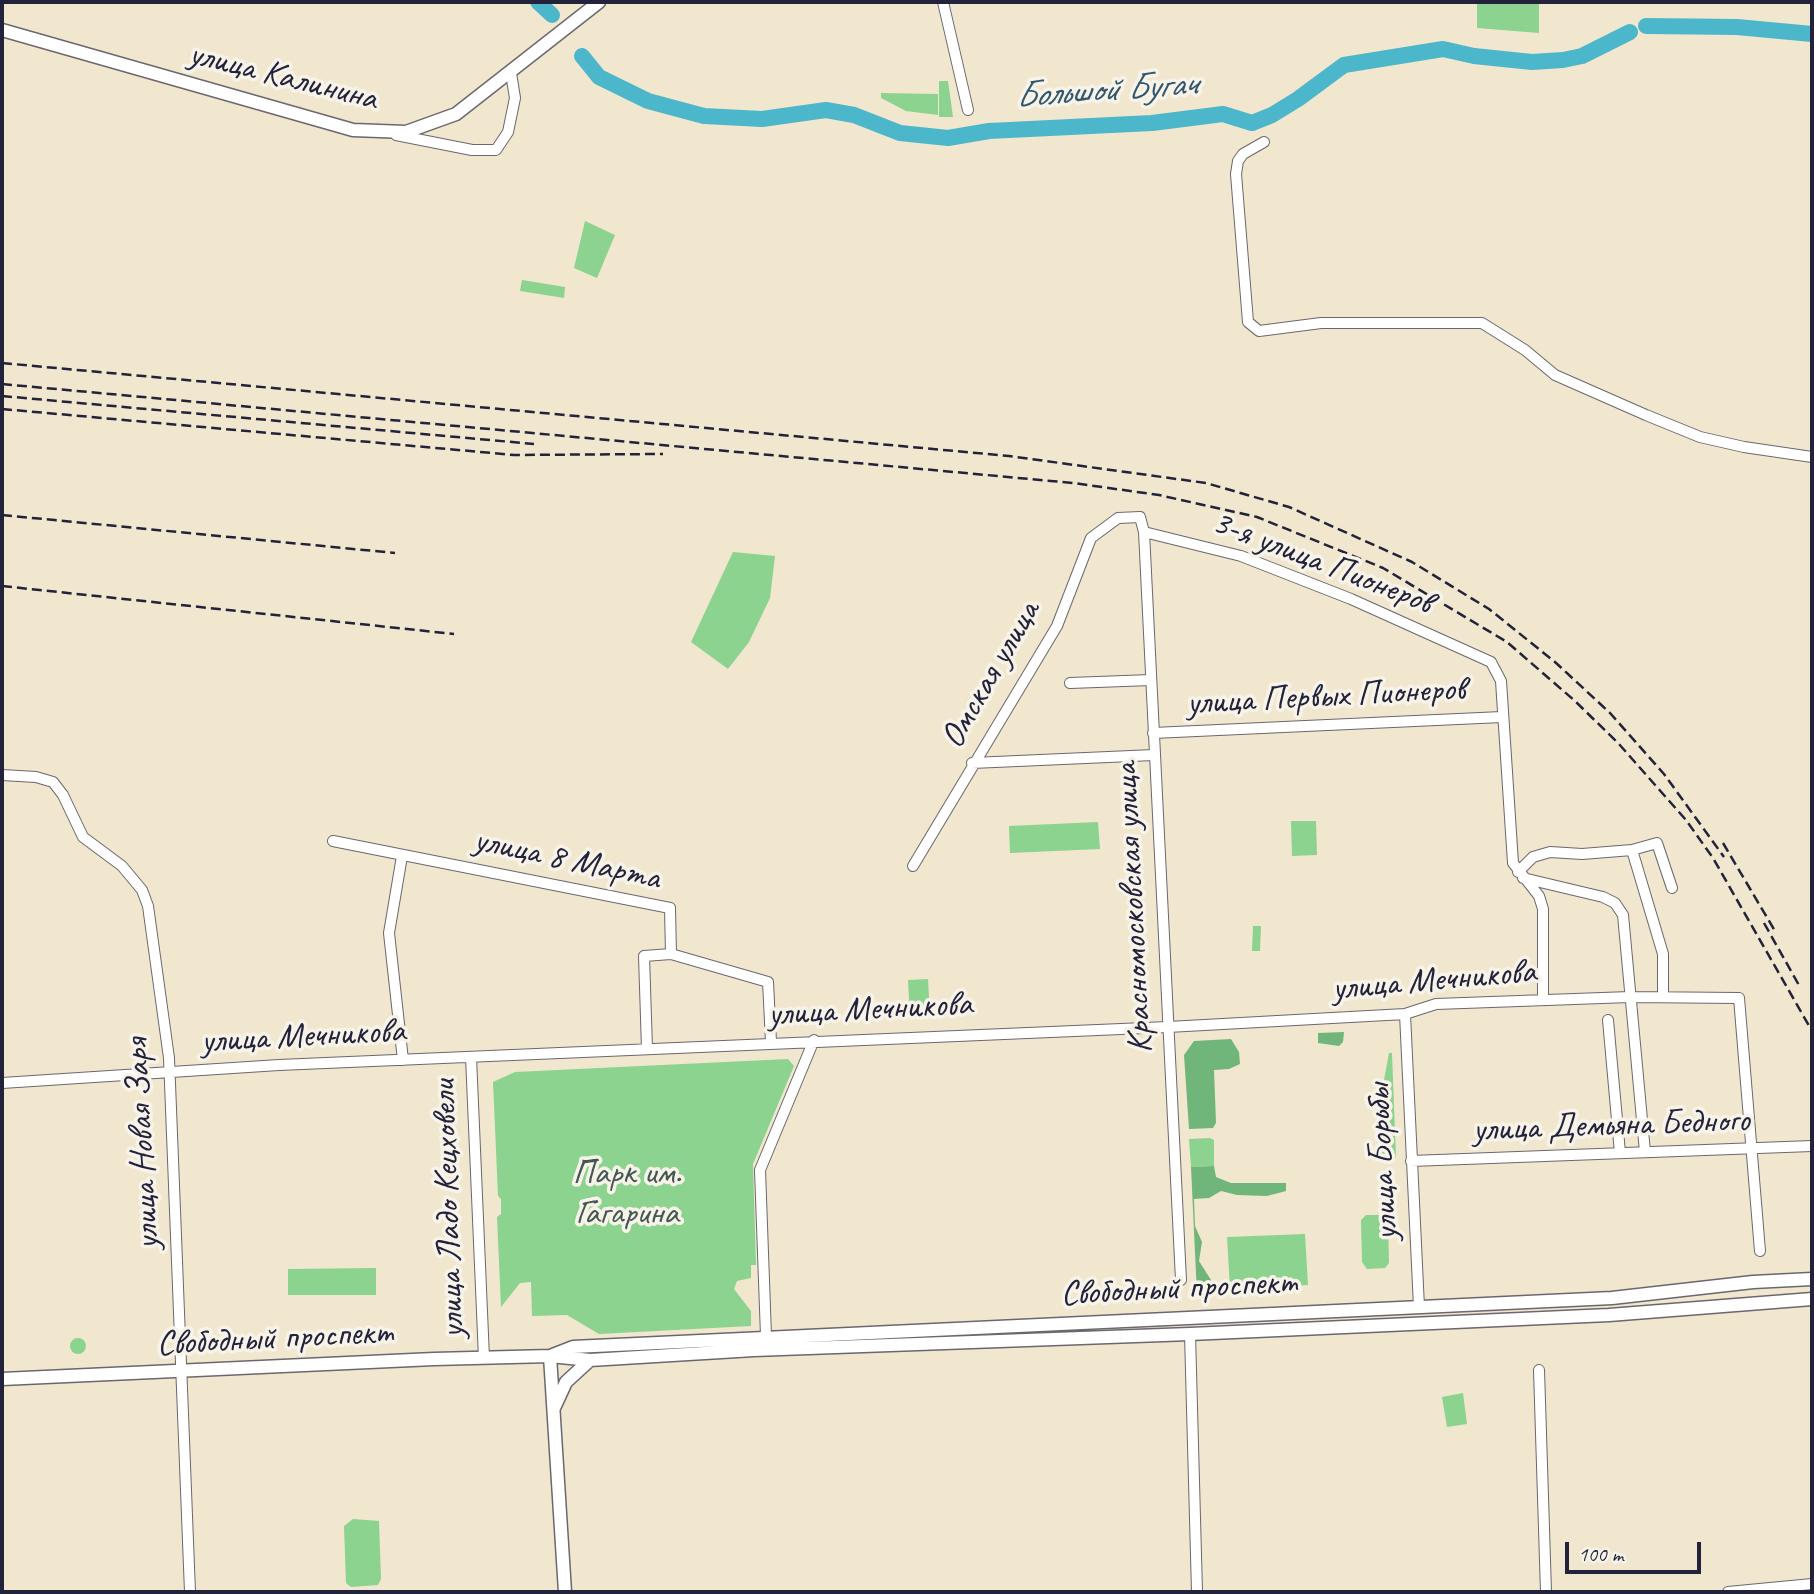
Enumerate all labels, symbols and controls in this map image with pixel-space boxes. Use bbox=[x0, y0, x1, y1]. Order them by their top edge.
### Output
street label: улица Калинина bbox=[185, 33, 381, 121]
water label: Большой Бугач bbox=[1014, 63, 1198, 119]
street label: 3-я улица Пионеров bbox=[1206, 502, 1438, 624]
street label: Омская улица bbox=[932, 594, 1050, 756]
street label: улица Первых Пионеров bbox=[1186, 669, 1466, 725]
street label: Красномосковская улица bbox=[1105, 762, 1163, 1054]
street label: улица 8 Марта bbox=[470, 820, 664, 900]
street label: улица Мечникова bbox=[1330, 951, 1538, 1011]
street label: улица Мечникова bbox=[767, 984, 973, 1036]
street label: улица Мечникова bbox=[200, 1011, 406, 1063]
street label: улица Новая Заря bbox=[116, 1037, 170, 1251]
street label: улица Ладо Кецховели bbox=[423, 1079, 475, 1339]
street label: улица Борьбы bbox=[1358, 1082, 1408, 1242]
street label: улица Демьяна Бедного bbox=[1472, 1100, 1750, 1152]
park label: Парк им. Гагарина bbox=[572, 1153, 682, 1235]
street label: Свободный проспект bbox=[1060, 1262, 1298, 1316]
street label: Свободный проспект bbox=[156, 1312, 394, 1366]
scale bar bbox=[1569, 1528, 1706, 1572]
text: 100 m bbox=[1578, 1541, 1623, 1567]

